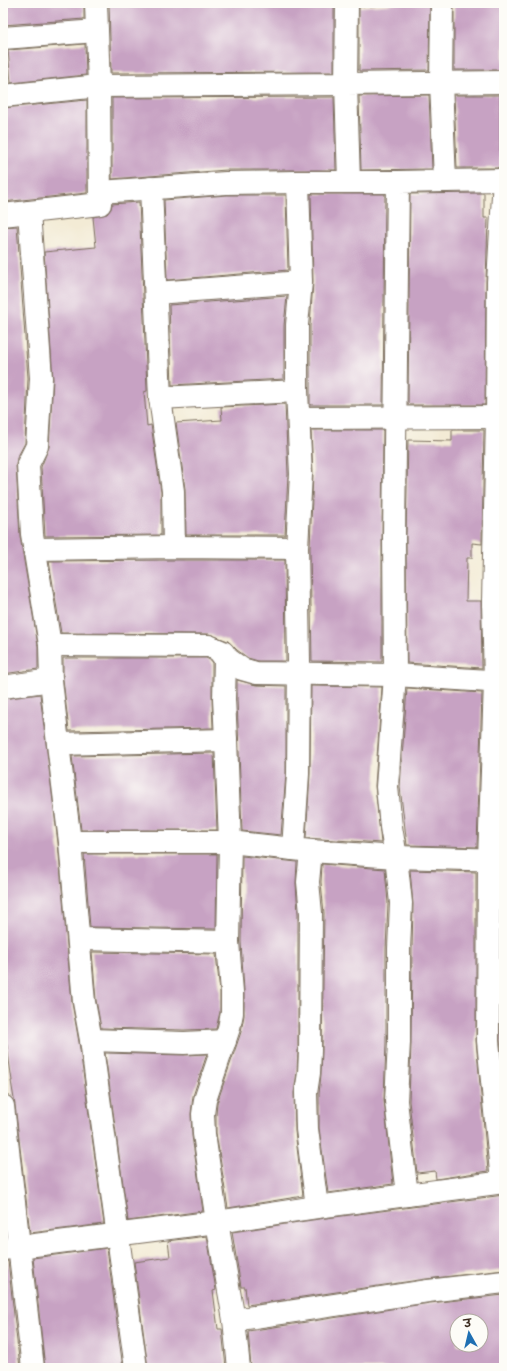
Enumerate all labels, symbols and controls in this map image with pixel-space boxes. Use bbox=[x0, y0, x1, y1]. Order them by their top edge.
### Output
north arrow bbox=[449, 1313, 489, 1353]
text: उ bbox=[462, 1315, 474, 1331]

